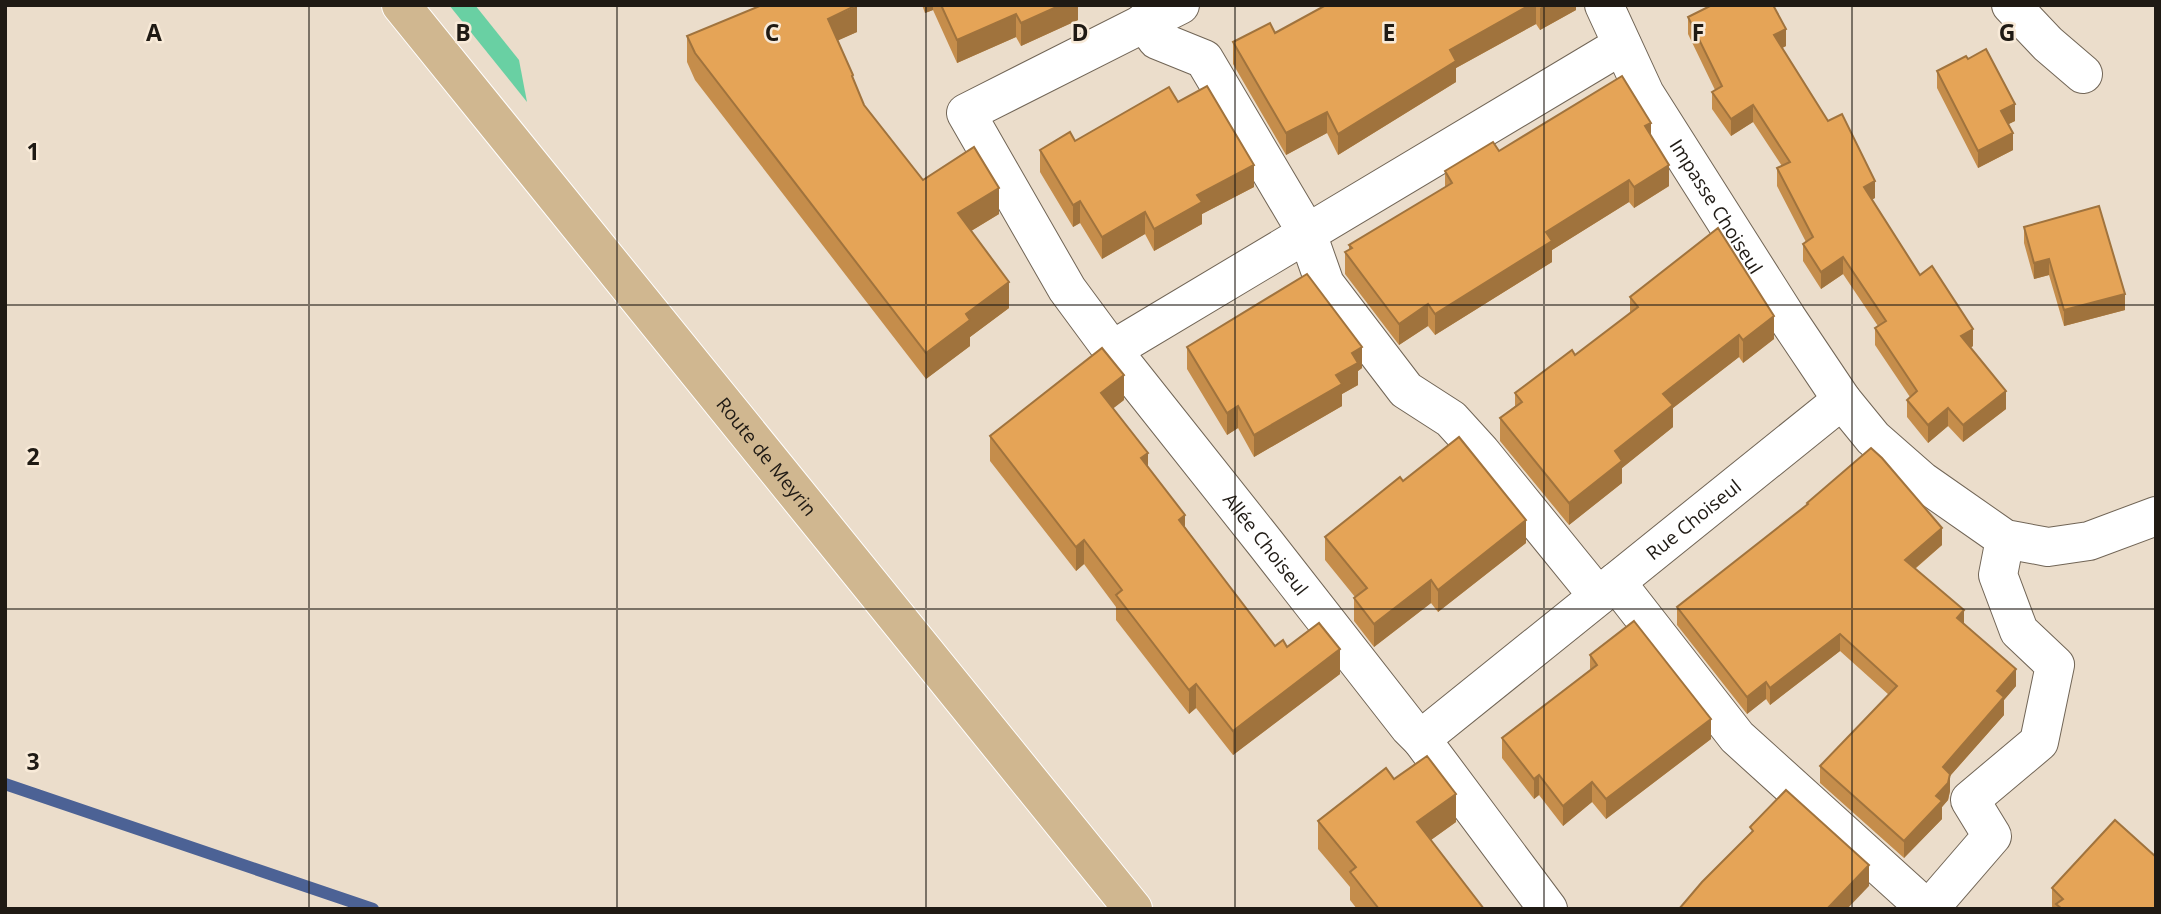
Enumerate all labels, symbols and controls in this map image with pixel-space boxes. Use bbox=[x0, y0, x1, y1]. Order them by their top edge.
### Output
text: A bbox=[146, 16, 162, 48]
text: B bbox=[455, 16, 471, 48]
text: C bbox=[765, 16, 779, 48]
text: D bbox=[1071, 16, 1089, 48]
text: E bbox=[1383, 16, 1395, 48]
text: F bbox=[1692, 16, 1704, 48]
text: G bbox=[1999, 16, 2015, 48]
street label: Impasse Choiseul bbox=[1664, 134, 1769, 279]
text: 1 bbox=[26, 135, 40, 167]
street label: Route de Meyrin bbox=[711, 392, 823, 521]
text: 2 bbox=[26, 440, 40, 472]
street label: Rue Choiseul bbox=[1640, 473, 1746, 566]
street label: Allée Choiseul bbox=[1217, 487, 1314, 601]
text: 3 bbox=[26, 745, 40, 777]

